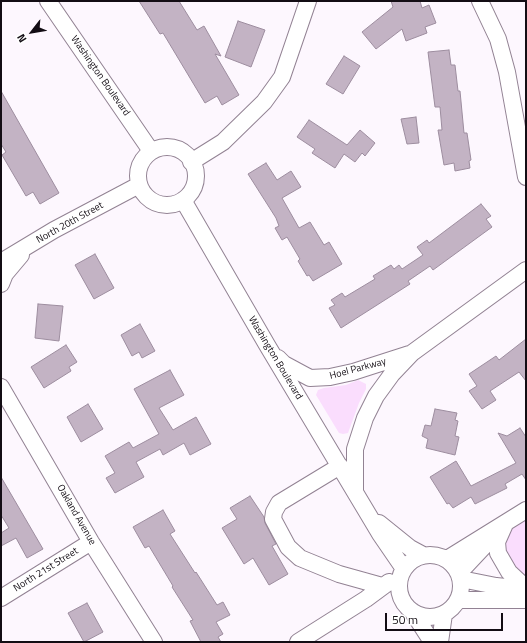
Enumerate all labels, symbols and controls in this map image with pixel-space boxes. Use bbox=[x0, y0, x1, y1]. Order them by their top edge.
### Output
north arrow bbox=[12, 12, 52, 52]
text: N bbox=[13, 31, 31, 46]
street label: Washington Boulevard bbox=[68, 34, 132, 118]
street label: North 20th Street bbox=[34, 200, 106, 246]
street label: Washington Boulevard bbox=[245, 314, 305, 402]
street label: Hoel Parkway bbox=[328, 356, 388, 382]
street label: Oakland Avenue bbox=[54, 483, 98, 547]
street label: North 21st Street bbox=[11, 545, 81, 595]
scale bar bbox=[387, 605, 505, 631]
text: 50 m bbox=[392, 610, 418, 629]

